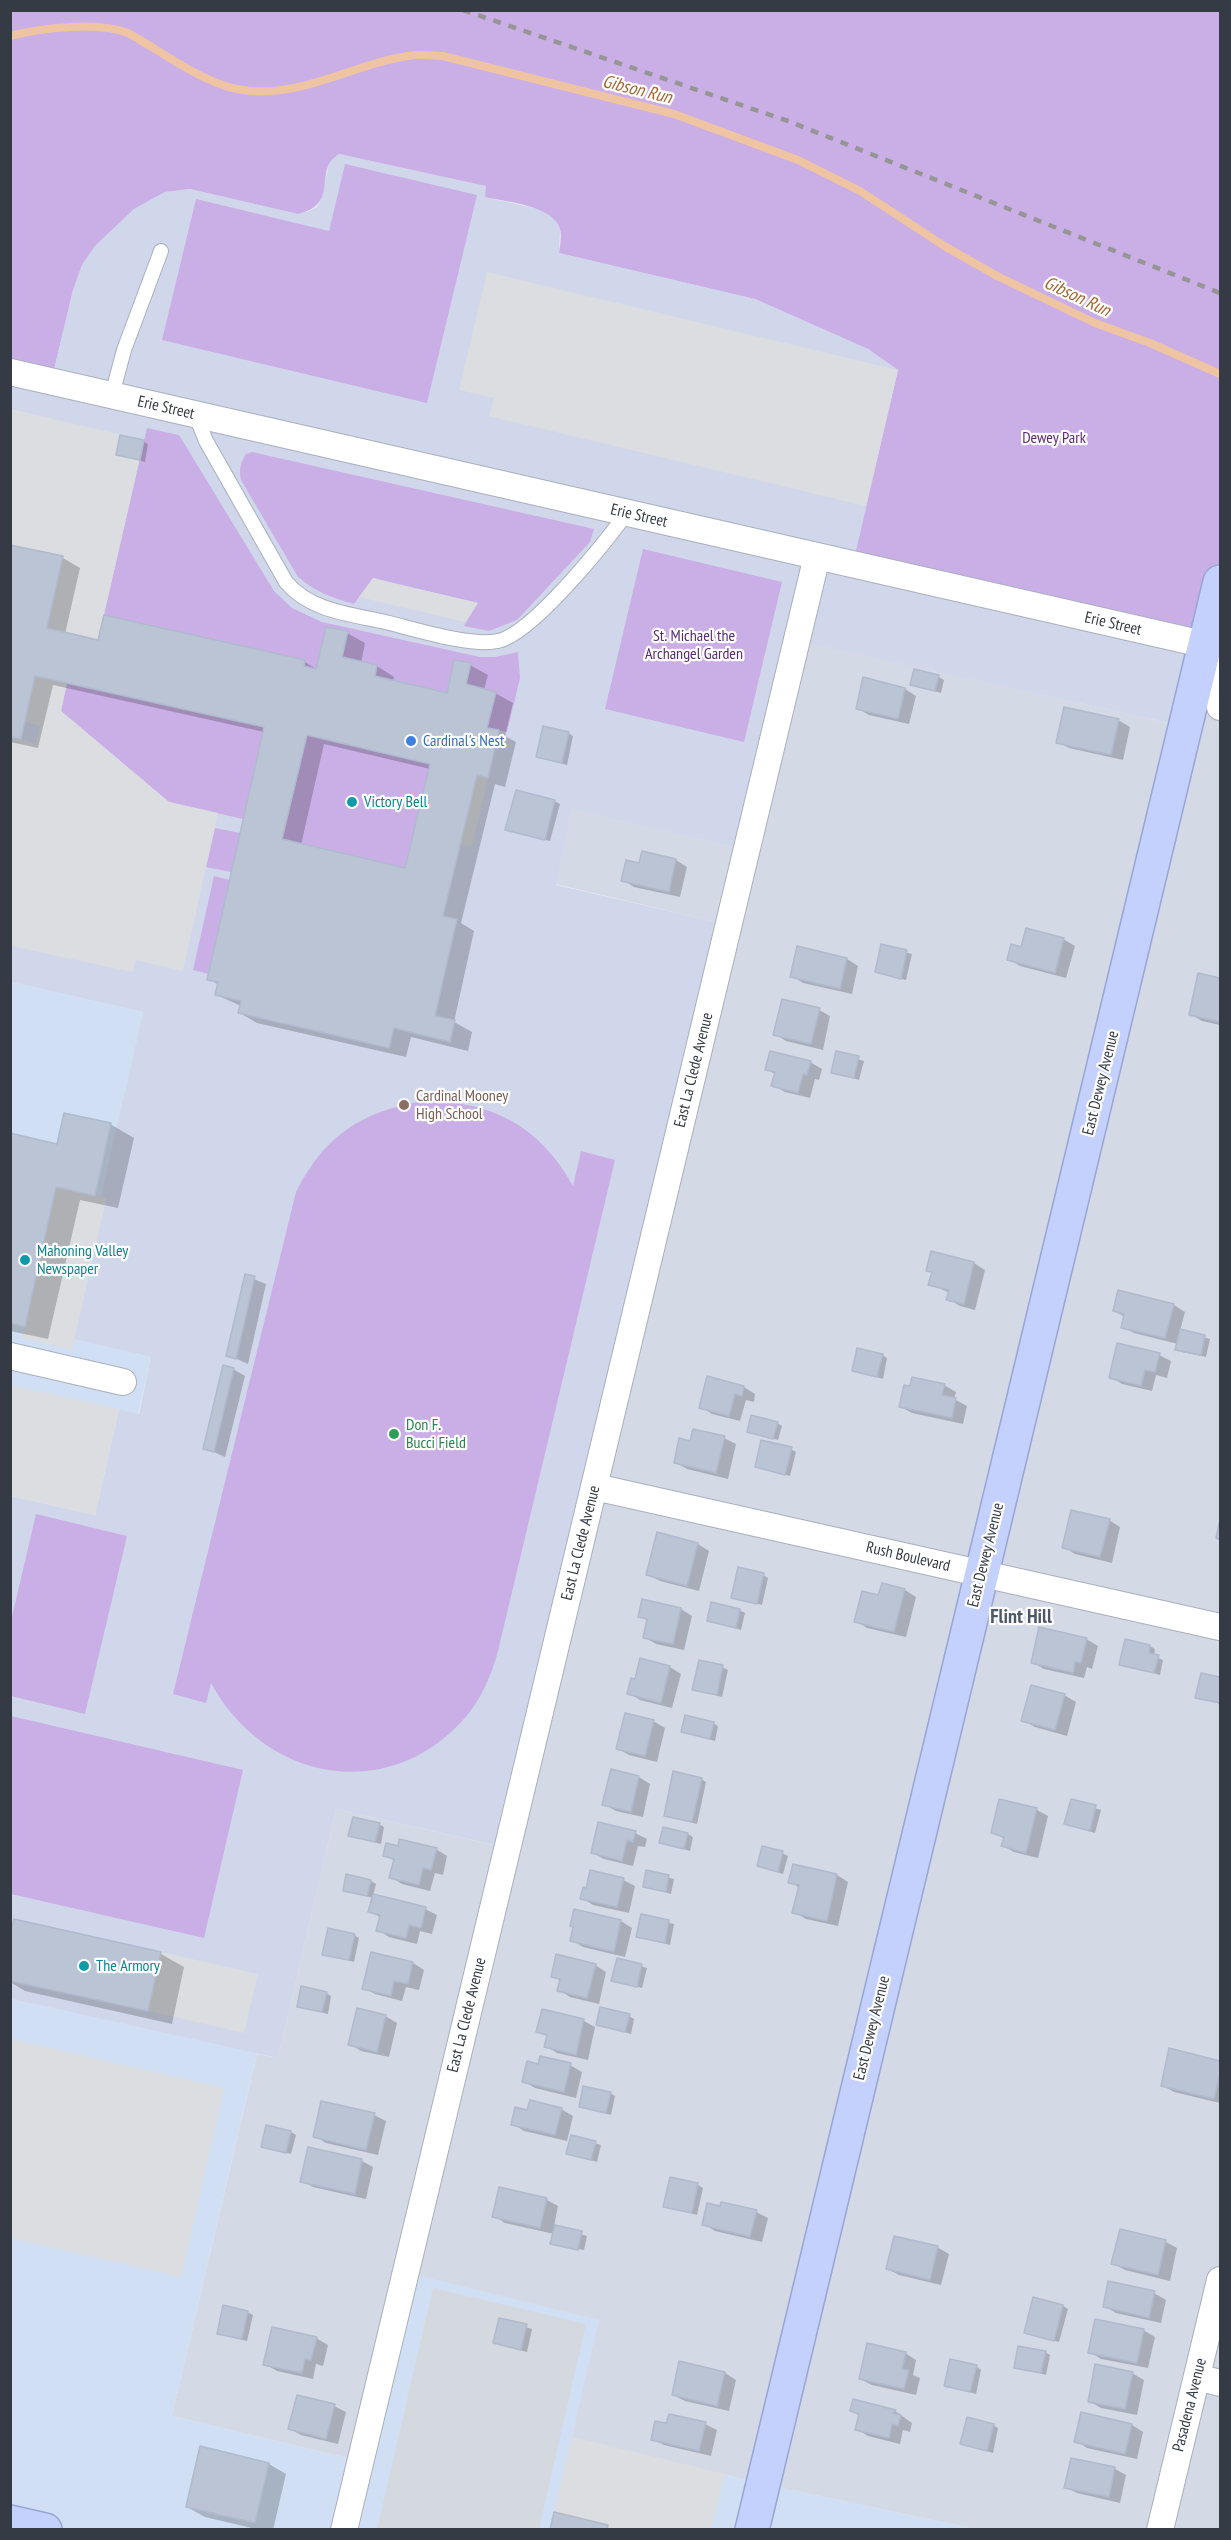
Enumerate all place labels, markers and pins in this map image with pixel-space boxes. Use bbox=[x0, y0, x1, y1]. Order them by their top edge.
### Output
place label: Cardinal's Nest bbox=[423, 731, 504, 751]
marker: Cardinal's Nest bbox=[404, 734, 418, 748]
place label: Victory Bell bbox=[364, 792, 427, 812]
marker: Victory Bell bbox=[345, 795, 359, 809]
place label: Cardinal Mooney High School bbox=[416, 1086, 508, 1124]
marker: Cardinal Mooney High School bbox=[397, 1098, 411, 1112]
place label: Mahoning Valley Newspaper bbox=[37, 1241, 128, 1279]
marker: Mahoning Valley Newspaper bbox=[18, 1253, 32, 1267]
place label: Don F. Bucci Field bbox=[406, 1415, 466, 1453]
marker: Don F. Bucci Field bbox=[387, 1427, 401, 1441]
place label: The Armory bbox=[96, 1956, 160, 1976]
marker: The Armory bbox=[77, 1959, 91, 1973]

